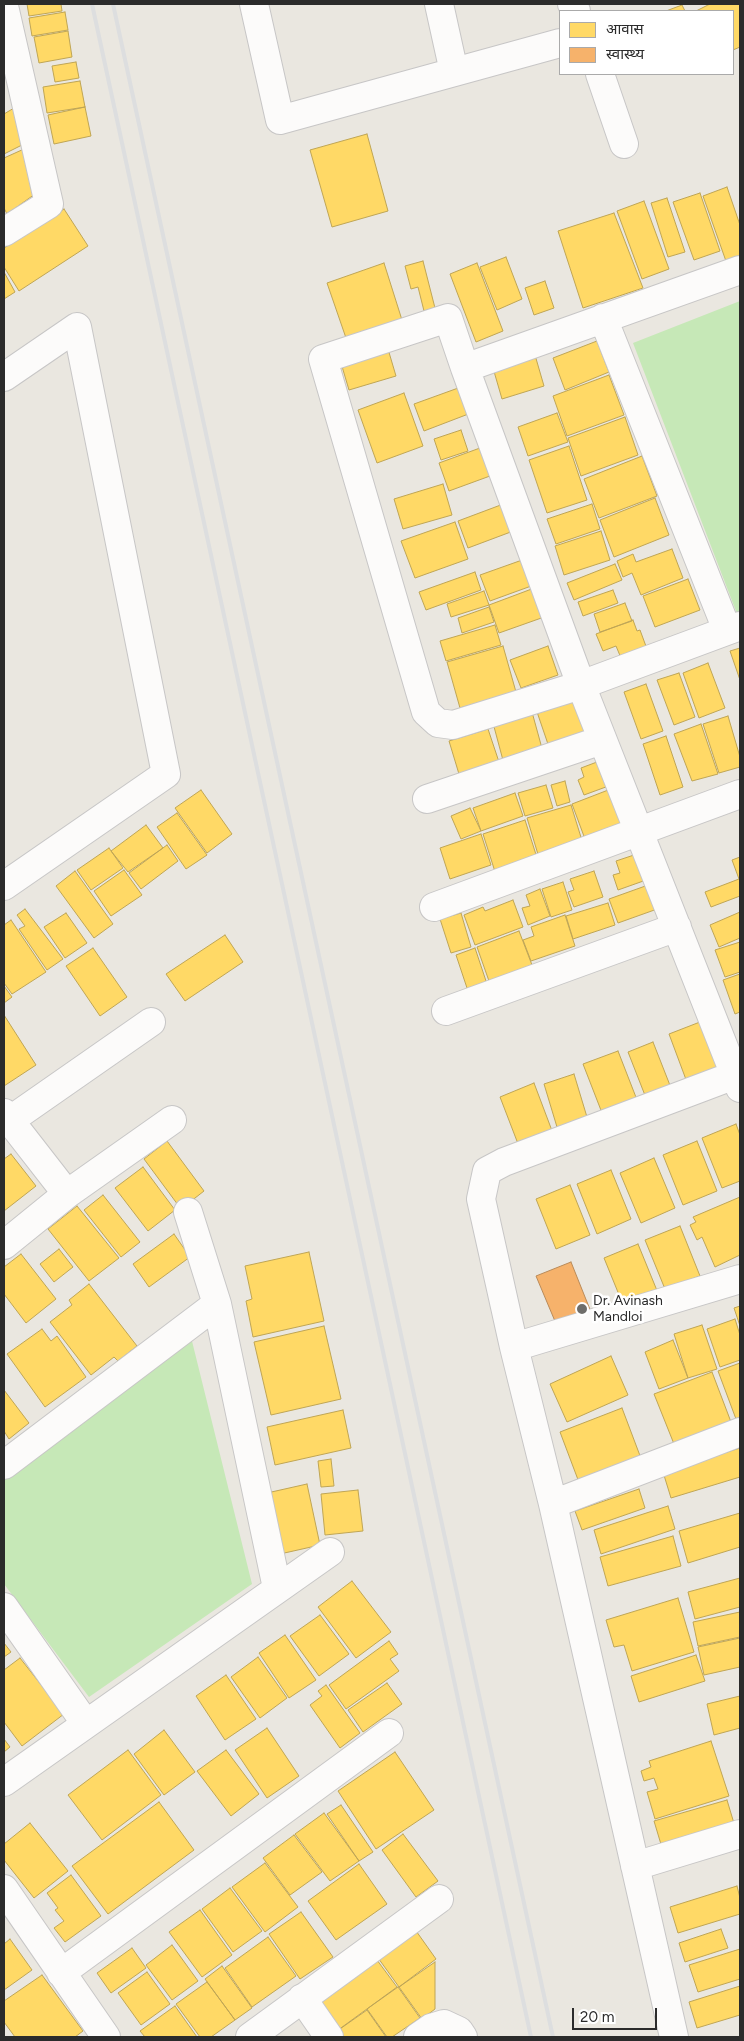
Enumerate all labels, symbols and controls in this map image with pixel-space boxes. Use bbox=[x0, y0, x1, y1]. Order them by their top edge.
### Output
legend bbox=[559, 10, 734, 75]
text: आवास bbox=[606, 20, 644, 38]
text: स्वास्थ्य bbox=[606, 45, 644, 63]
place label: Dr. Avinash Mandloi bbox=[593, 1293, 663, 1325]
marker: Dr. Avinash Mandloi bbox=[575, 1302, 589, 1316]
scale bar bbox=[574, 1998, 659, 2030]
text: 20 m bbox=[580, 2008, 614, 2026]

